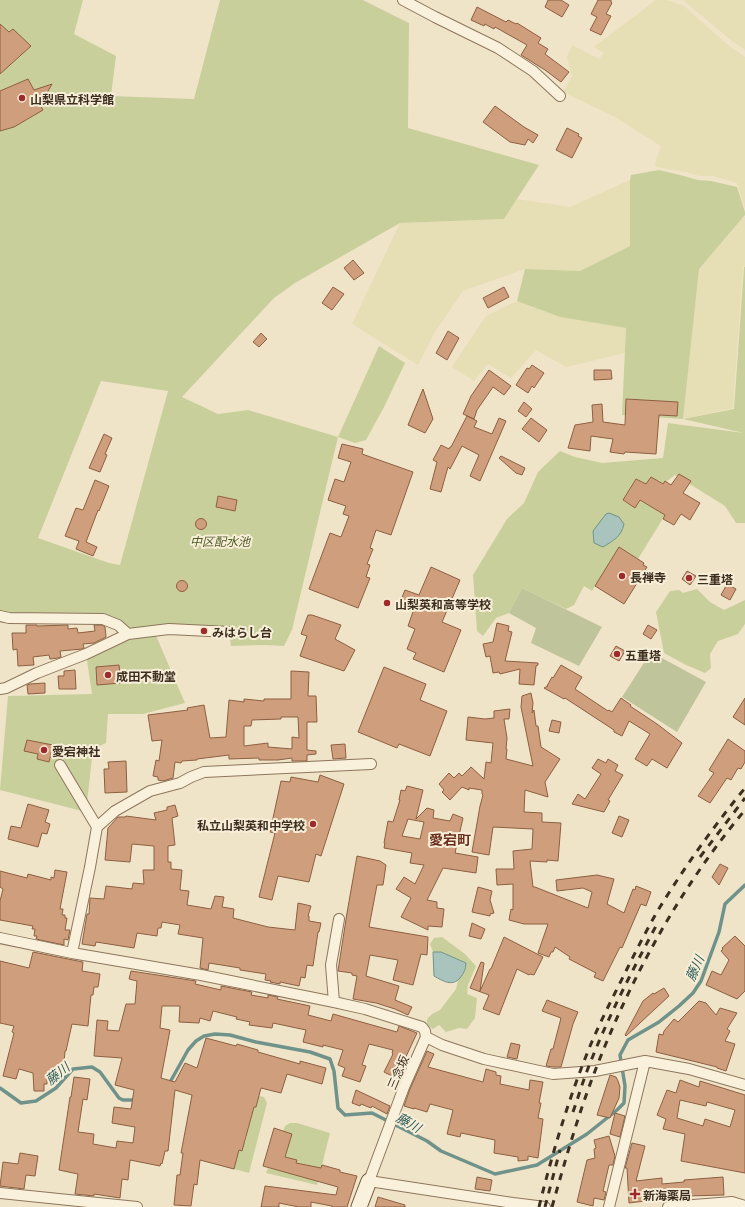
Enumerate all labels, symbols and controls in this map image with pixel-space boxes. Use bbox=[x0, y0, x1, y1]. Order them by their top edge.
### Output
place label: 山梨県立科学館 bbox=[30, 90, 114, 107]
marker: 山梨県立科学館 bbox=[17, 93, 27, 103]
park label: 中区配水池 bbox=[190, 532, 251, 549]
place label: 長禅寺 bbox=[630, 568, 666, 585]
place label: 三重塔 bbox=[697, 570, 733, 587]
marker: 長禅寺 bbox=[617, 571, 627, 581]
marker: 三重塔 bbox=[684, 573, 694, 583]
place label: 山梨英和高等学校 bbox=[395, 595, 491, 612]
marker: 山梨英和高等学校 bbox=[382, 598, 392, 608]
place label: みはらし台 bbox=[212, 623, 272, 640]
marker: みはらし台 bbox=[199, 626, 209, 636]
place label: 五重塔 bbox=[625, 646, 661, 663]
marker: 五重塔 bbox=[612, 649, 622, 659]
place label: 成田不動堂 bbox=[116, 667, 176, 684]
marker: 成田不動堂 bbox=[103, 670, 113, 680]
place label: 愛宕神社 bbox=[52, 742, 100, 759]
marker: 愛宕神社 bbox=[39, 745, 49, 755]
place label: 私立山梨英和中学校 bbox=[197, 816, 305, 833]
marker: 私立山梨英和中学校 bbox=[308, 819, 318, 829]
district label: 愛宕町 bbox=[429, 829, 471, 849]
water label: 藤川 bbox=[680, 950, 709, 984]
street label: 三念坂 bbox=[382, 1052, 412, 1092]
water label: 藤川 bbox=[41, 1056, 75, 1089]
water label: 藤川 bbox=[393, 1107, 427, 1138]
place label: 新海薬局 bbox=[643, 1186, 691, 1203]
marker: 新海薬局 bbox=[630, 1189, 640, 1199]

